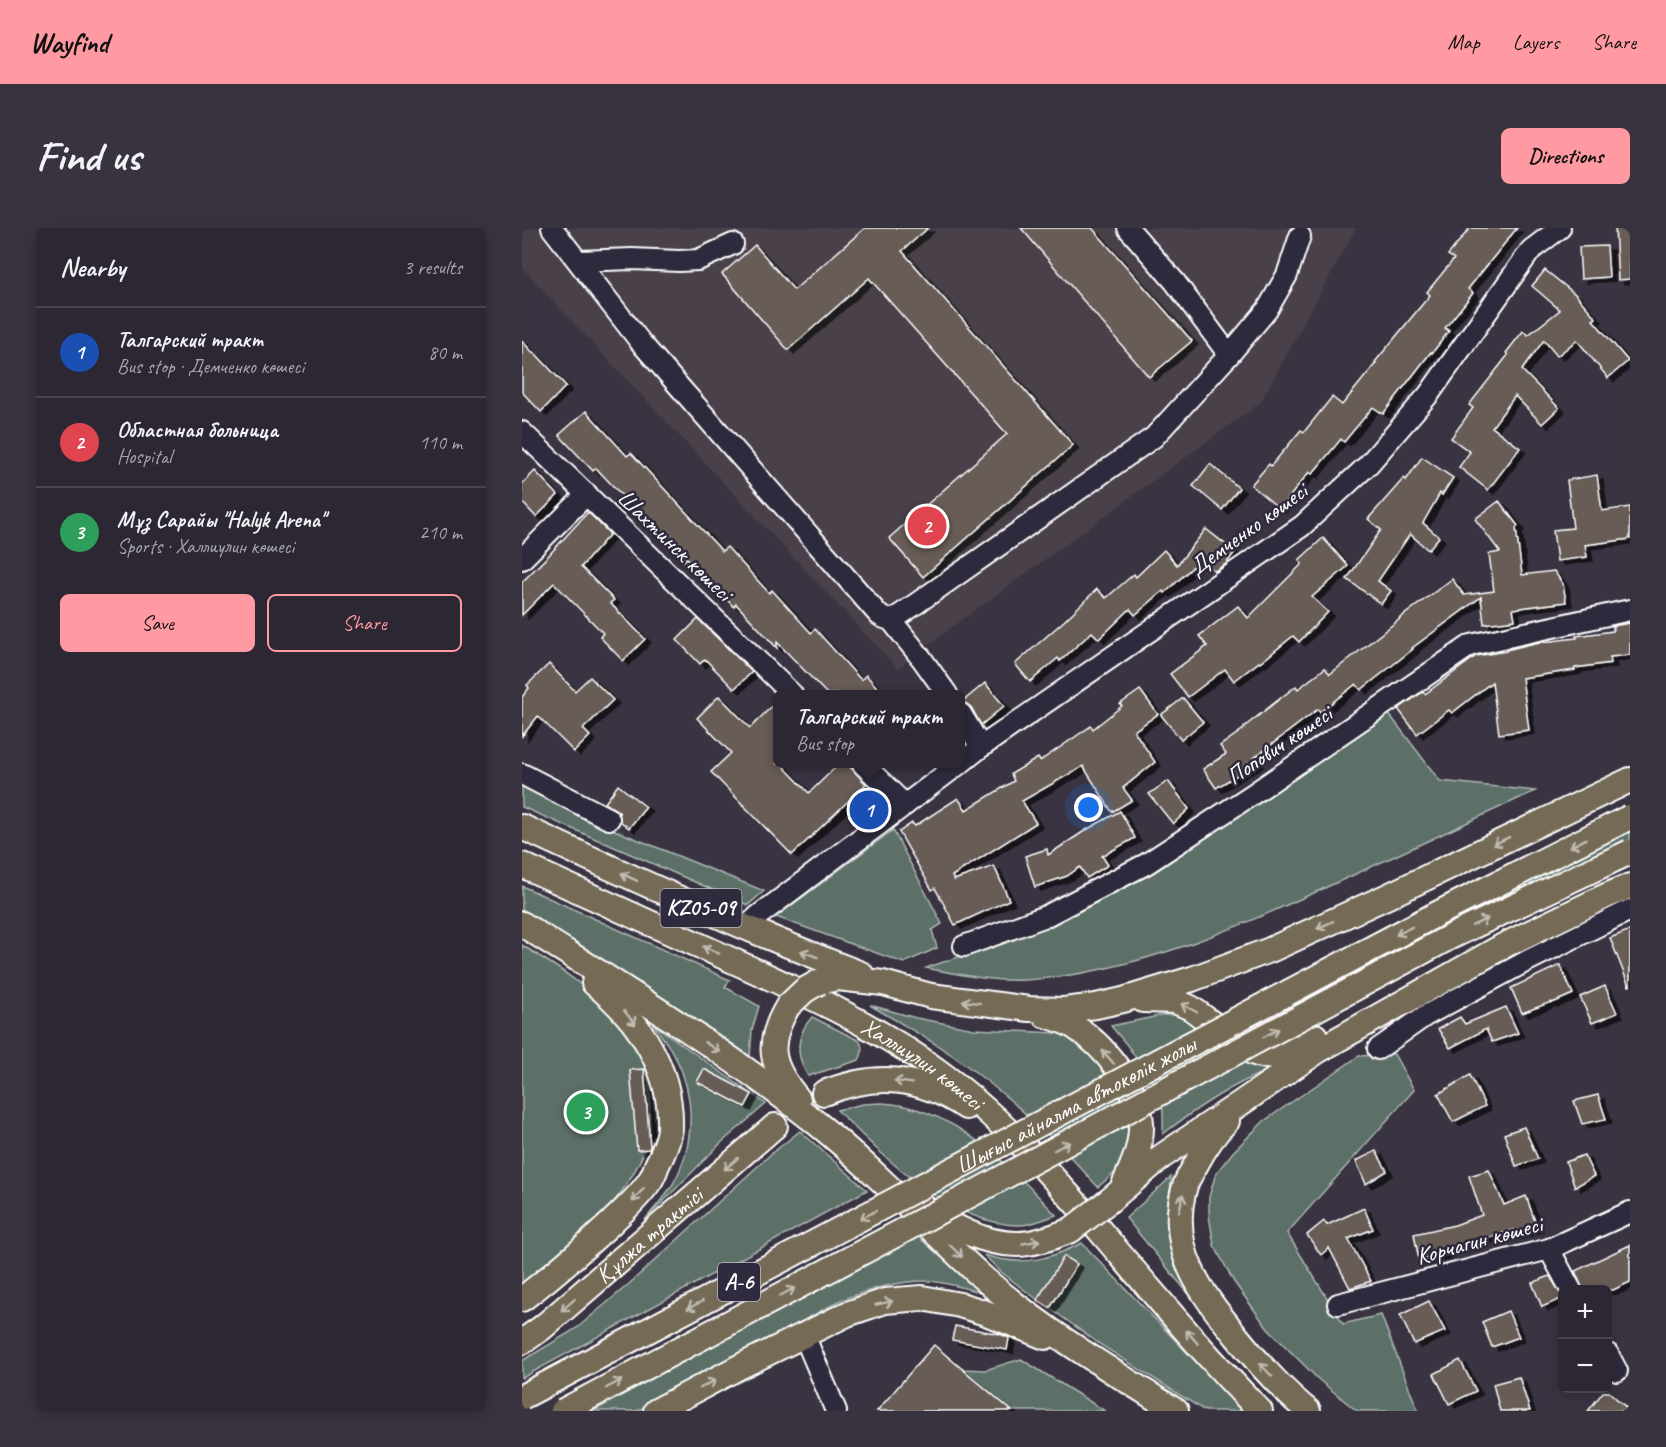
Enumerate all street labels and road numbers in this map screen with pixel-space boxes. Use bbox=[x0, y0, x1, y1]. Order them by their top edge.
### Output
street label: Демченко көшесі bbox=[1183, 474, 1315, 582]
street label: Шахтинск көшесі bbox=[611, 483, 741, 609]
street label: Попович көшесі bbox=[1220, 697, 1340, 791]
road number: KZ05-09 bbox=[660, 889, 741, 927]
street label: Халлиулин көшесі bbox=[856, 1011, 992, 1118]
street label: Шығыс айналма автокөлік жолы bbox=[950, 1028, 1203, 1180]
street label: Құлжа трактісі bbox=[589, 1179, 711, 1290]
street label: Корчагин көшесі bbox=[1413, 1208, 1548, 1271]
road number: A-6 bbox=[718, 1263, 760, 1301]

